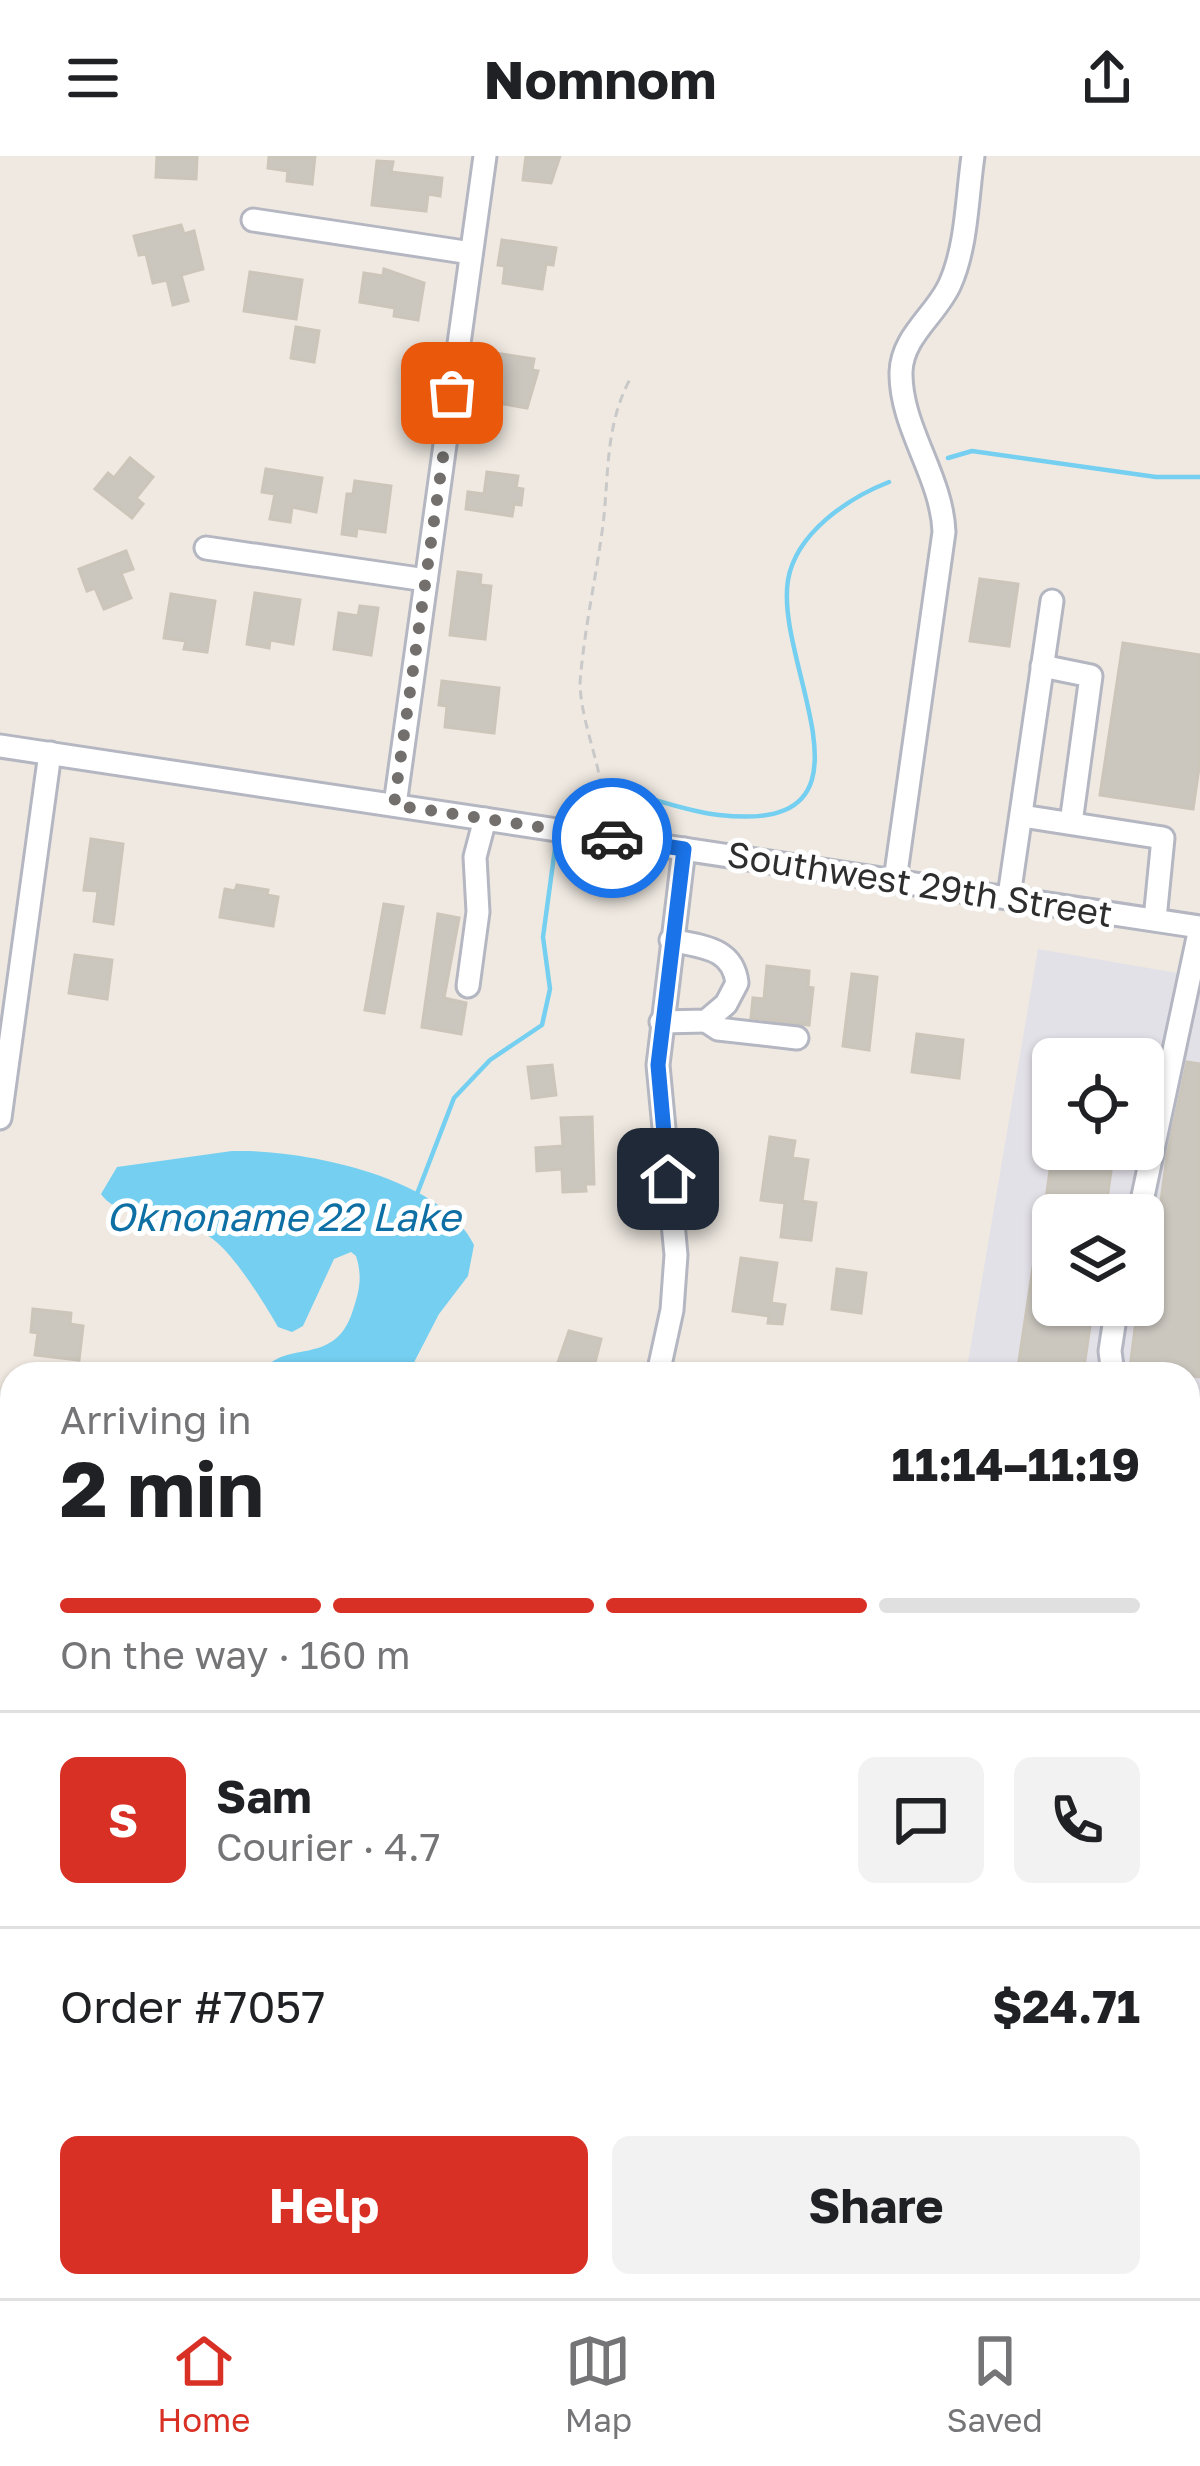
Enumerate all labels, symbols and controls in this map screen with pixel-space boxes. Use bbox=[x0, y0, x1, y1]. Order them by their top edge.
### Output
icon: menu bbox=[60, 45, 126, 111]
icon: share bbox=[1074, 45, 1140, 111]
text: Nomnom bbox=[483, 46, 717, 111]
pin bbox=[401, 342, 503, 444]
icon: bag bbox=[419, 360, 485, 426]
courier bbox=[552, 778, 672, 898]
icon: car bbox=[579, 805, 645, 871]
street label: Southwest 29th Street bbox=[724, 832, 1116, 935]
map controls bbox=[1032, 1038, 1164, 1326]
button: locate bbox=[1032, 1038, 1164, 1170]
pin bbox=[617, 1128, 719, 1230]
icon: home bbox=[635, 1146, 701, 1212]
water label: Oknoname 22 Lake bbox=[106, 1193, 463, 1240]
button: layers bbox=[1032, 1194, 1164, 1326]
text: Arriving in bbox=[60, 1396, 251, 1443]
text: 11:14–11:19 bbox=[892, 1437, 1140, 1491]
text: 2 min bbox=[60, 1441, 264, 1534]
text: On the way · 160 m bbox=[60, 1631, 411, 1678]
button: chat bbox=[858, 1757, 984, 1883]
button: phone bbox=[1014, 1757, 1140, 1883]
text: Sam bbox=[216, 1769, 312, 1823]
text: S bbox=[108, 1793, 138, 1847]
text: Courier · 4.7 bbox=[216, 1823, 440, 1870]
text: Order #7057 bbox=[60, 1979, 325, 2033]
text: $24.71 bbox=[992, 1979, 1140, 2033]
button: Help bbox=[60, 2136, 588, 2274]
button: Share bbox=[612, 2136, 1140, 2274]
tab: Home bbox=[157, 2328, 250, 2439]
tab: Map bbox=[565, 2328, 632, 2439]
tab: Saved bbox=[946, 2328, 1043, 2439]

